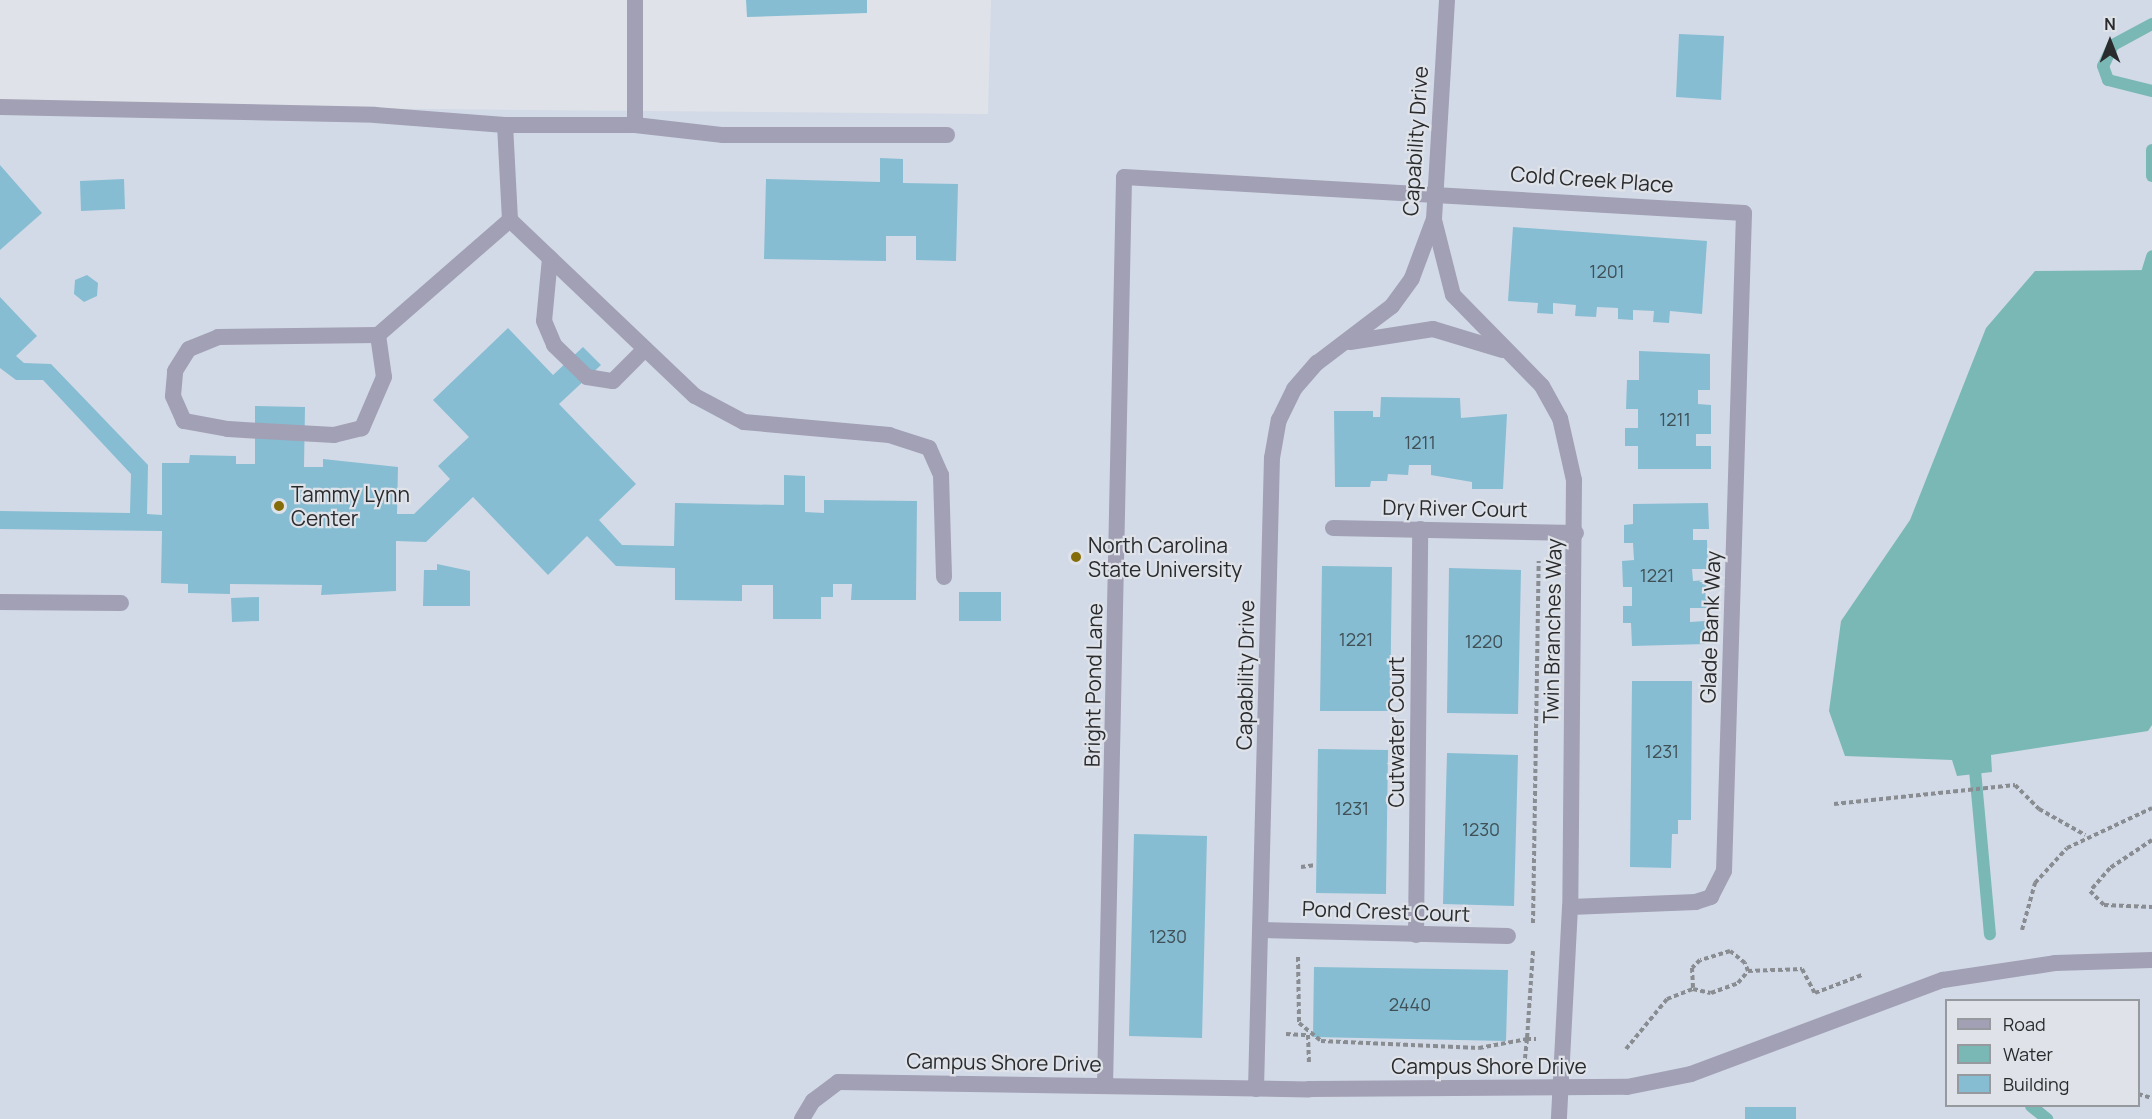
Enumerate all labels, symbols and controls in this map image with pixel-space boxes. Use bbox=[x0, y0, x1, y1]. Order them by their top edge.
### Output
north arrow bbox=[2080, 12, 2140, 72]
text: N bbox=[2104, 13, 2116, 35]
street label: Capability Drive bbox=[1397, 65, 1433, 217]
street label: Cold Creek Place bbox=[1510, 161, 1674, 197]
house number: 1201 bbox=[1589, 260, 1625, 282]
house number: 1211 bbox=[1659, 408, 1691, 430]
house number: 1211 bbox=[1404, 431, 1436, 453]
place label: Tammy Lynn Center bbox=[291, 481, 410, 531]
street label: Dry River Court bbox=[1382, 494, 1528, 522]
marker: Tammy Lynn Center bbox=[272, 499, 286, 513]
place label: North Carolina State University bbox=[1088, 532, 1242, 582]
street label: Twin Branches Way bbox=[1538, 538, 1566, 724]
marker: North Carolina State University bbox=[1069, 550, 1083, 564]
street label: Glade Bank Way bbox=[1695, 550, 1725, 704]
house number: 1221 bbox=[1640, 564, 1674, 586]
street label: Capability Drive bbox=[1231, 600, 1259, 750]
street label: Bright Pond Lane bbox=[1079, 603, 1107, 767]
house number: 1221 bbox=[1339, 628, 1373, 650]
house number: 1220 bbox=[1465, 630, 1503, 652]
street label: Cutwater Court bbox=[1383, 656, 1409, 808]
house number: 1231 bbox=[1645, 740, 1679, 762]
house number: 1231 bbox=[1335, 797, 1369, 819]
house number: 1230 bbox=[1462, 818, 1500, 840]
street label: Pond Crest Court bbox=[1301, 895, 1471, 927]
house number: 1230 bbox=[1149, 925, 1187, 947]
house number: 2440 bbox=[1389, 993, 1431, 1015]
legend bbox=[1945, 999, 2140, 1107]
text: Road bbox=[2003, 1012, 2046, 1036]
text: Water bbox=[2003, 1042, 2053, 1066]
street label: Campus Shore Drive bbox=[906, 1048, 1102, 1076]
street label: Campus Shore Drive bbox=[1391, 1053, 1587, 1079]
text: Building bbox=[2003, 1072, 2069, 1096]

